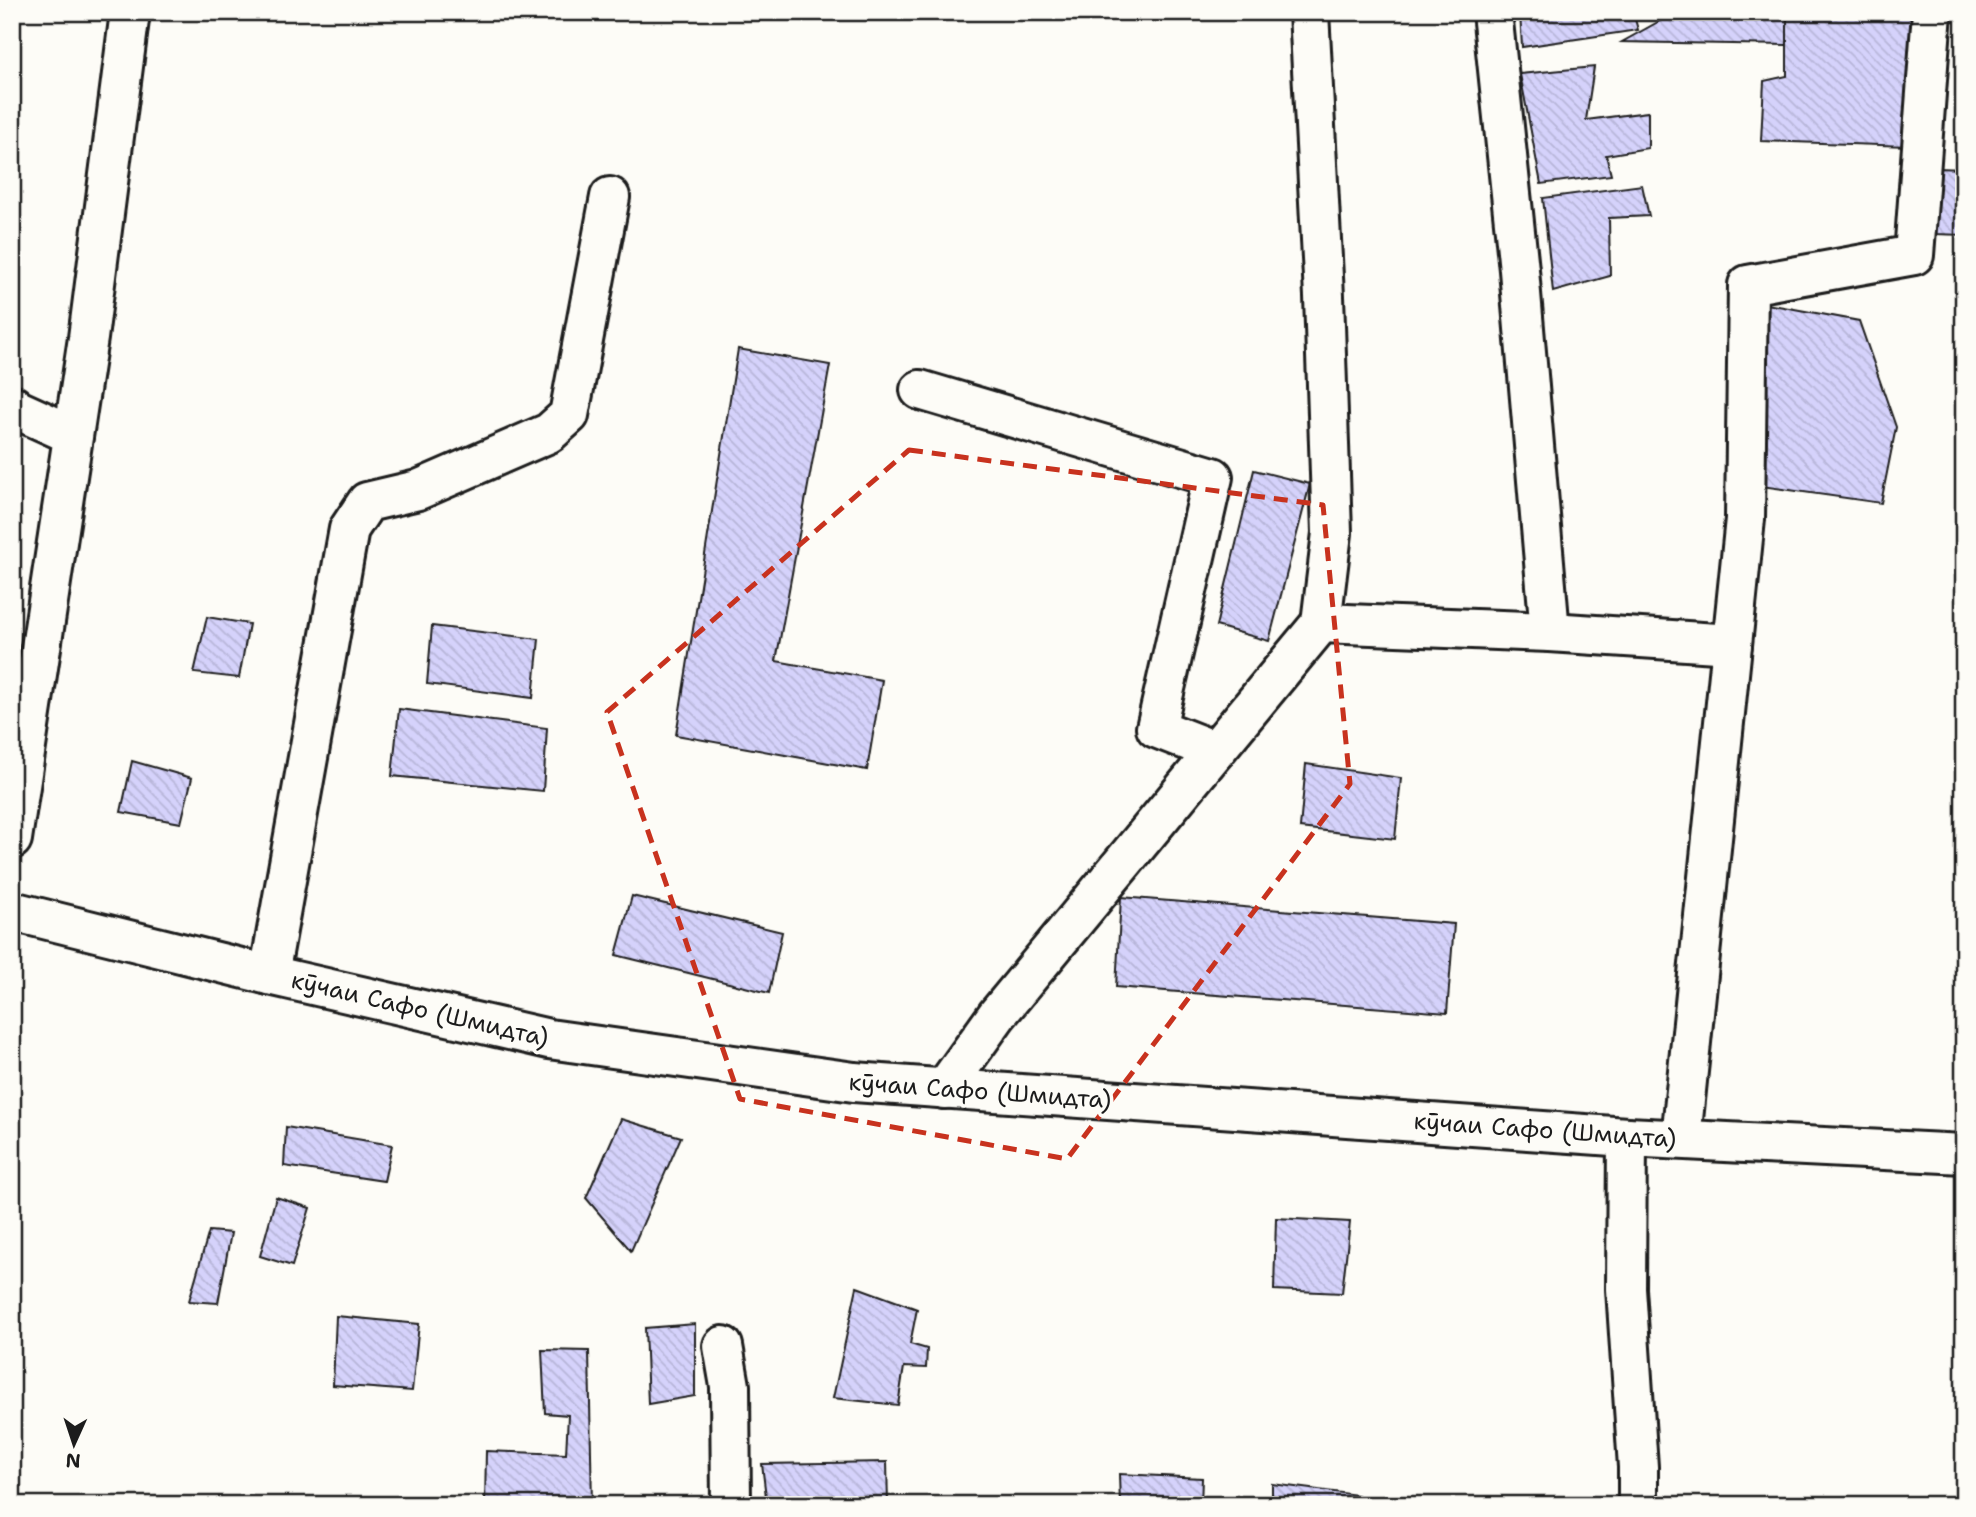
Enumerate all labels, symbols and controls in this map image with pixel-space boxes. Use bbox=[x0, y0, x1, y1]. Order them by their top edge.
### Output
street label: кӯчаи Сафо (Шмидта) bbox=[288, 964, 552, 1054]
street label: кӯчаи Сафо (Шмидта) bbox=[848, 1066, 1112, 1116]
street label: кӯчаи Сафо (Шмидта) bbox=[1413, 1105, 1677, 1155]
north arrow bbox=[38, 1408, 108, 1478]
text: N bbox=[65, 1448, 81, 1473]

